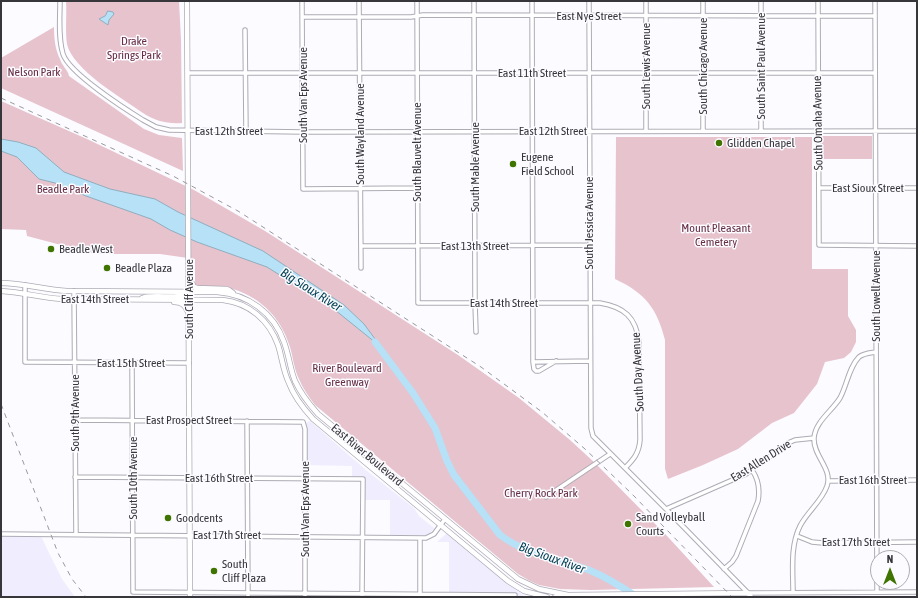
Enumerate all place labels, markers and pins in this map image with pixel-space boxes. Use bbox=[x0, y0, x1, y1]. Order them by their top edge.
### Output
place label: Glidden Chapel bbox=[727, 136, 795, 150]
marker: Glidden Chapel bbox=[714, 138, 724, 148]
place label: Eugene Field School bbox=[521, 150, 574, 178]
marker: Eugene Field School bbox=[508, 159, 518, 169]
place label: Beadle West bbox=[59, 242, 113, 256]
marker: Beadle West bbox=[46, 244, 56, 254]
place label: Beadle Plaza bbox=[115, 261, 172, 275]
marker: Beadle Plaza bbox=[102, 263, 112, 273]
place label: Sand Volleyball Courts bbox=[636, 510, 705, 538]
place label: Goodcents bbox=[176, 511, 223, 525]
marker: Goodcents bbox=[163, 513, 173, 523]
marker: Sand Volleyball Courts bbox=[623, 519, 633, 529]
place label: South Cliff Plaza bbox=[222, 557, 266, 585]
marker: South Cliff Plaza bbox=[209, 566, 219, 576]

